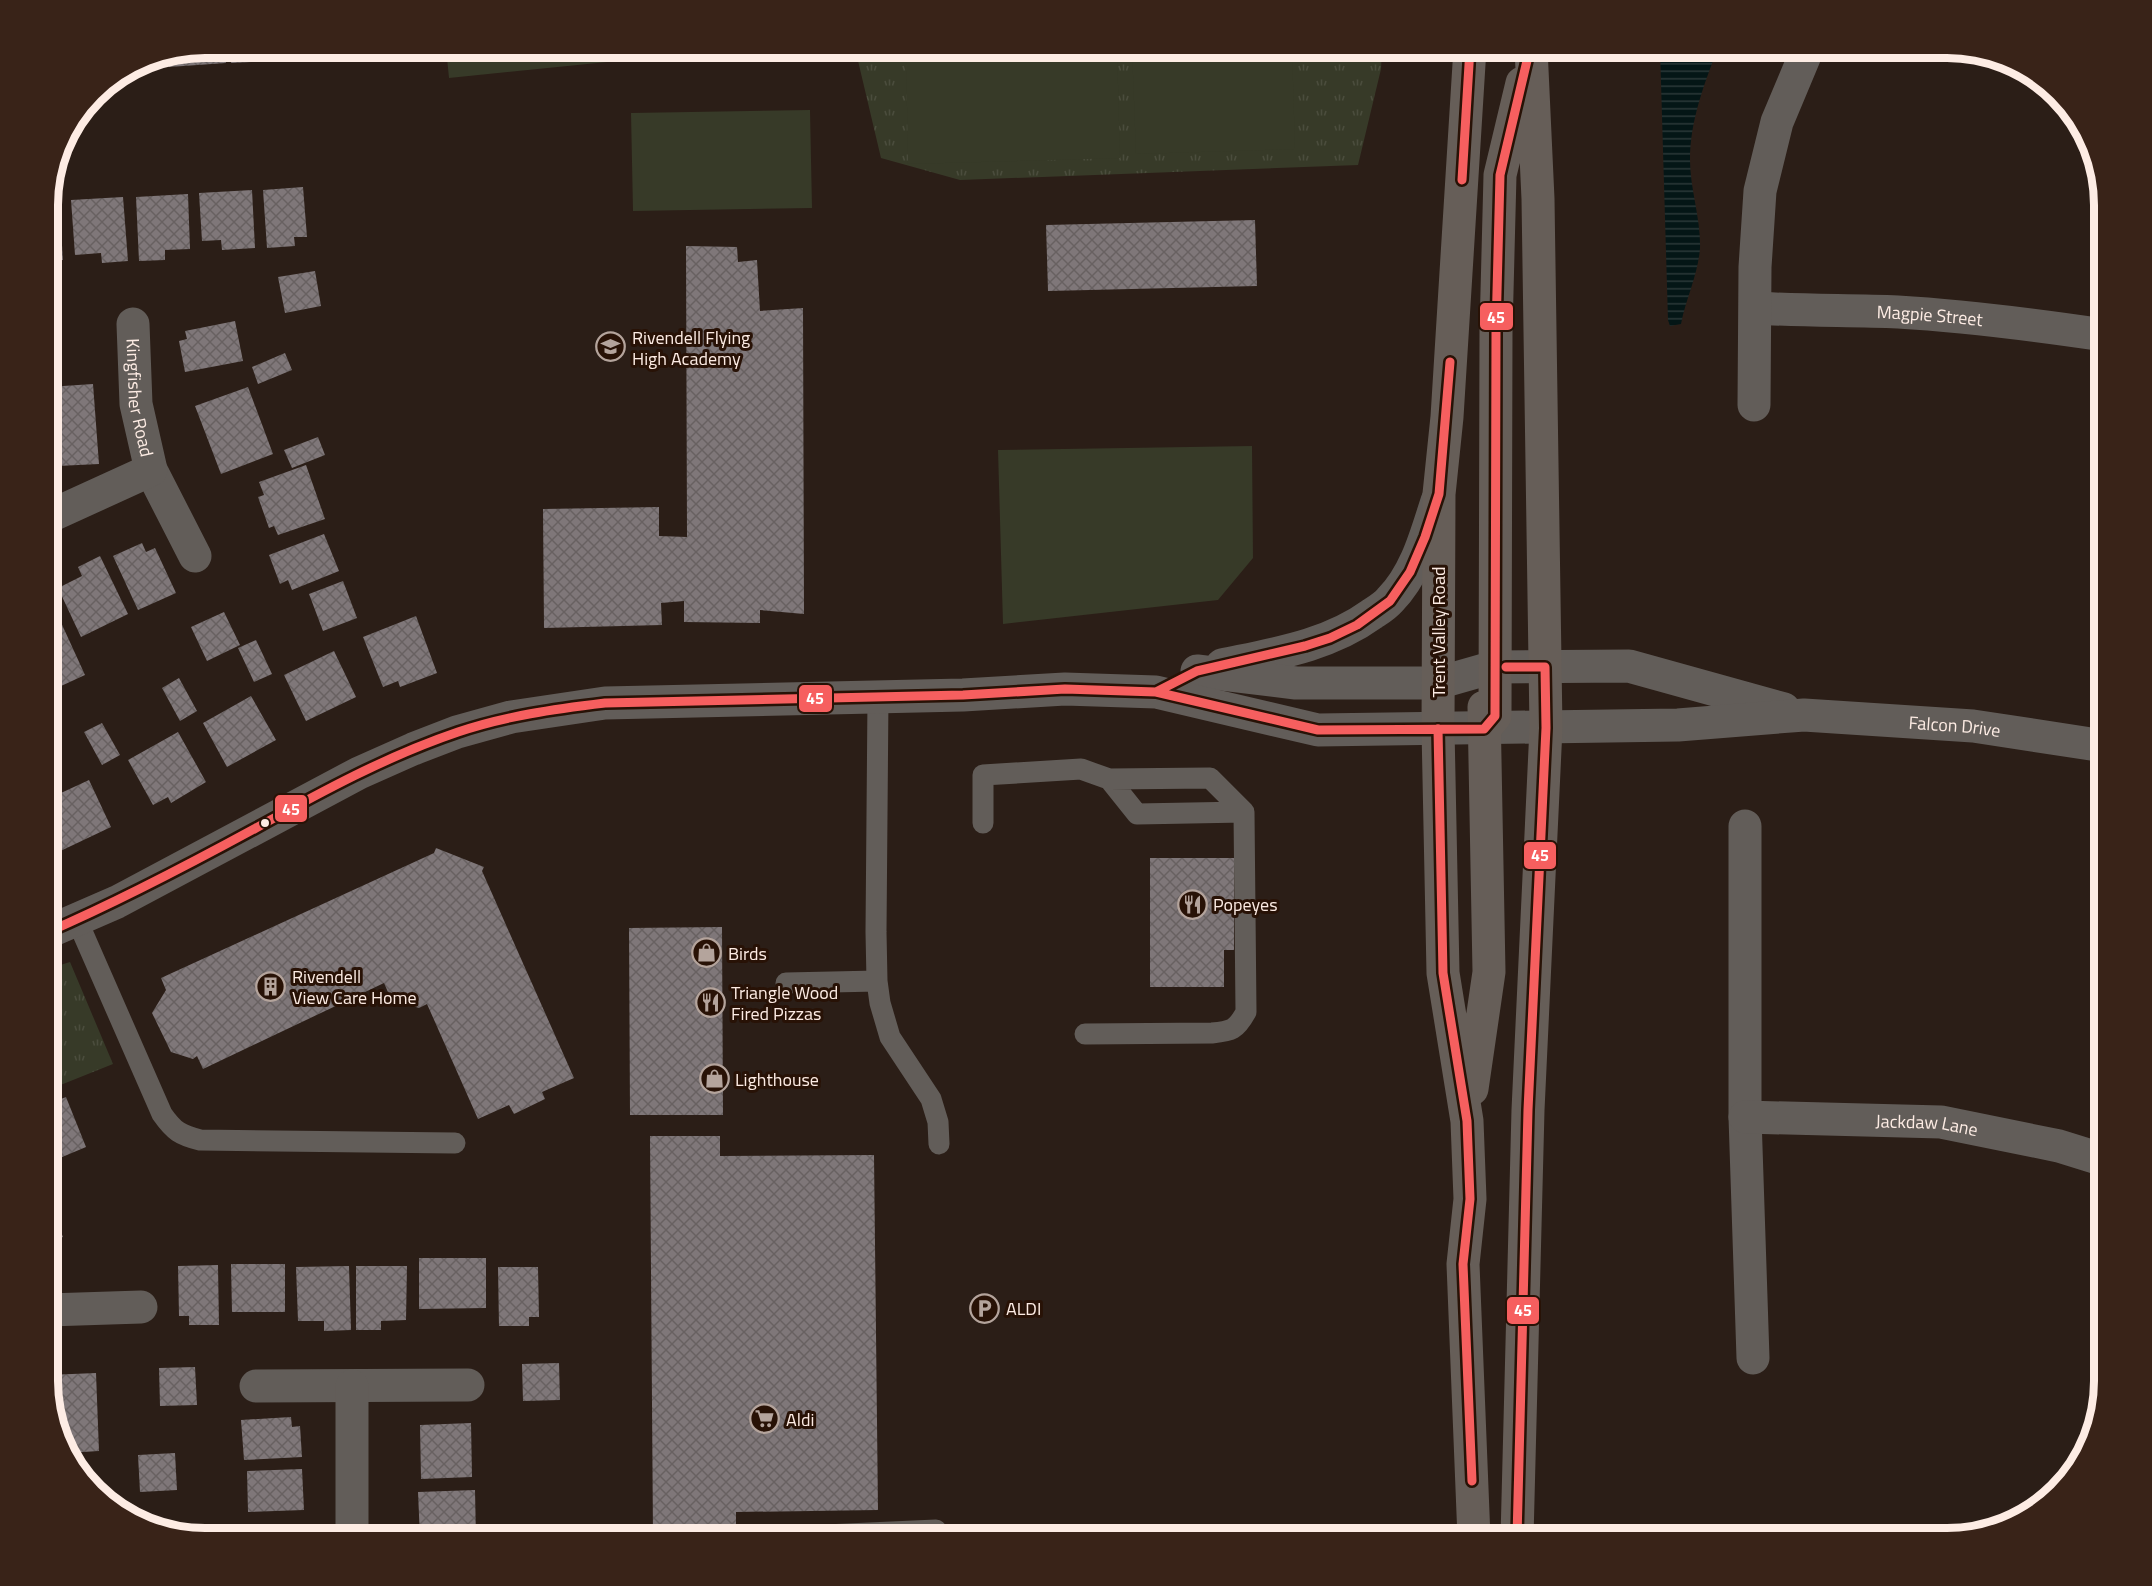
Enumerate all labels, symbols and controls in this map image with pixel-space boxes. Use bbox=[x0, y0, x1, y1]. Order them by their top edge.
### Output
street label: Magpie Street bbox=[1876, 298, 1985, 333]
line badge: 45 bbox=[1479, 302, 1514, 331]
text: 45 bbox=[1487, 305, 1505, 329]
place label: Rivendell Flying High Academy bbox=[632, 324, 750, 372]
school or university icon: Rivendell Flying High Academy bbox=[595, 331, 627, 363]
street label: Kingfisher Road bbox=[120, 338, 161, 459]
street label: Trent Valley Road bbox=[1425, 567, 1452, 697]
line badge: 45 bbox=[798, 684, 833, 713]
text: 45 bbox=[806, 686, 824, 710]
street label: Falcon Drive bbox=[1908, 708, 2003, 744]
line badge: 45 bbox=[274, 794, 308, 823]
text: 45 bbox=[282, 797, 300, 821]
unlabelled marker bbox=[259, 817, 271, 829]
line badge: 45 bbox=[1523, 841, 1557, 870]
text: 45 bbox=[1531, 843, 1549, 867]
restaurant icon: Popeyes bbox=[1176, 888, 1208, 920]
place label: Popeyes bbox=[1213, 891, 1278, 918]
shop icon: Birds bbox=[691, 937, 723, 969]
place label: Birds bbox=[728, 940, 767, 967]
place label: Rivendell View Care Home bbox=[292, 963, 417, 1011]
building icon: Rivendell View Care Home bbox=[255, 970, 287, 1002]
place label: Triangle Wood Fired Pizzas bbox=[731, 979, 838, 1027]
restaurant icon: Triangle Wood Fired Pizzas bbox=[694, 986, 726, 1018]
shop icon: Lighthouse bbox=[698, 1063, 730, 1095]
place label: Lighthouse bbox=[735, 1066, 819, 1093]
street label: Jackdaw Lane bbox=[1875, 1107, 1980, 1143]
parking icon: ALDI bbox=[969, 1292, 1001, 1324]
place label: ALDI bbox=[1006, 1295, 1041, 1322]
line badge: 45 bbox=[1506, 1296, 1540, 1325]
text: 45 bbox=[1514, 1298, 1532, 1322]
supermarket icon: Aldi bbox=[749, 1403, 781, 1435]
place label: Aldi bbox=[786, 1406, 814, 1433]

